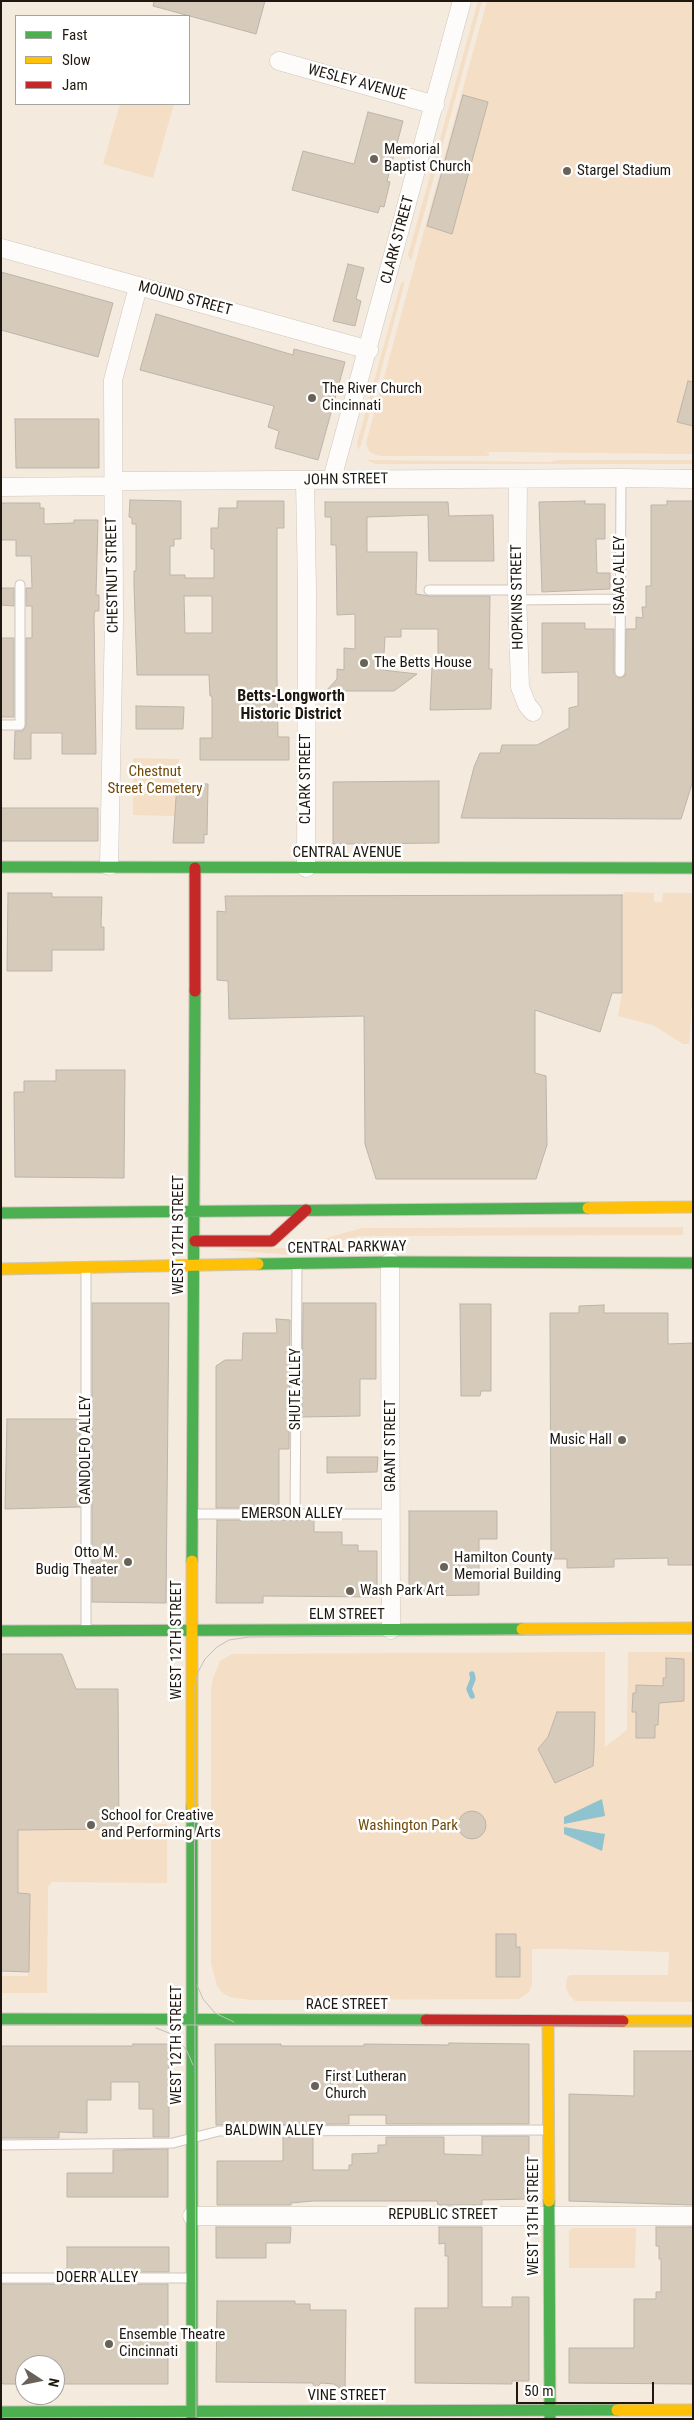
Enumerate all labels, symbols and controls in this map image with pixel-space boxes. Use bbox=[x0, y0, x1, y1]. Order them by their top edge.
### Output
legend bbox=[15, 15, 190, 105]
text: Fast bbox=[62, 26, 87, 44]
text: Slow bbox=[62, 51, 91, 69]
street label: WESLEY AVENUE bbox=[306, 61, 408, 105]
text: Jam bbox=[62, 76, 88, 94]
place label: Memorial Baptist Church bbox=[384, 141, 471, 176]
marker: Memorial Baptist Church bbox=[368, 153, 380, 165]
place label: Stargel Stadium bbox=[577, 162, 671, 180]
marker: Stargel Stadium bbox=[561, 165, 573, 177]
street label: CLARK STREET bbox=[378, 194, 418, 286]
street label: MOUND STREET bbox=[136, 278, 234, 320]
place label: The River Church Cincinnati bbox=[322, 380, 422, 415]
marker: The River Church Cincinnati bbox=[306, 392, 318, 404]
street label: JOHN STREET bbox=[303, 470, 389, 490]
street label: CHESTNUT STREET bbox=[103, 517, 123, 633]
street label: ISAAC ALLEY bbox=[611, 536, 629, 614]
street label: HOPKINS STREET bbox=[508, 544, 528, 650]
place label: The Betts House bbox=[374, 654, 472, 672]
marker: The Betts House bbox=[358, 657, 370, 669]
district label: Betts-Longworth Historic District bbox=[237, 687, 345, 725]
street label: CLARK STREET bbox=[297, 734, 315, 824]
park label: Chestnut Street Cemetery bbox=[108, 763, 202, 798]
street label: CENTRAL AVENUE bbox=[292, 844, 402, 862]
street label: WEST 12TH STREET bbox=[170, 1175, 188, 1295]
street label: CENTRAL PARKWAY bbox=[287, 1238, 407, 1258]
street label: SHUTE ALLEY bbox=[287, 1348, 305, 1430]
street label: GANDOLFO ALLEY bbox=[77, 1395, 95, 1505]
street label: GRANT STREET bbox=[382, 1400, 400, 1492]
place label: Music Hall bbox=[549, 1431, 612, 1449]
marker: Music Hall bbox=[616, 1434, 628, 1446]
street label: EMERSON ALLEY bbox=[241, 1505, 343, 1523]
place label: Otto M. Budig Theater bbox=[36, 1544, 118, 1579]
place label: Hamilton County Memorial Building bbox=[454, 1549, 561, 1584]
marker: Otto M. Budig Theater bbox=[122, 1556, 134, 1568]
marker: Hamilton County Memorial Building bbox=[438, 1561, 450, 1573]
street label: WEST 12TH STREET bbox=[168, 1580, 186, 1700]
place label: Wash Park Art bbox=[360, 1582, 444, 1600]
marker: Wash Park Art bbox=[344, 1585, 356, 1597]
street label: ELM STREET bbox=[309, 1606, 385, 1624]
place label: School for Creative and Performing Arts bbox=[101, 1807, 221, 1842]
park label: Washington Park bbox=[358, 1817, 458, 1835]
marker: School for Creative and Performing Arts bbox=[85, 1819, 97, 1831]
street label: WEST 12TH STREET bbox=[168, 1985, 186, 2105]
street label: RACE STREET bbox=[306, 1996, 388, 2014]
place label: First Lutheran Church bbox=[325, 2068, 406, 2103]
marker: First Lutheran Church bbox=[309, 2080, 321, 2092]
street label: BALDWIN ALLEY bbox=[225, 2122, 323, 2140]
street label: WEST 13TH STREET bbox=[525, 2156, 543, 2276]
street label: REPUBLIC STREET bbox=[388, 2206, 498, 2224]
street label: DOERR ALLEY bbox=[56, 2269, 138, 2287]
place label: Ensemble Theatre Cincinnati bbox=[119, 2326, 225, 2361]
marker: Ensemble Theatre Cincinnati bbox=[103, 2338, 115, 2350]
north arrow bbox=[15, 2355, 65, 2405]
scale bar bbox=[519, 2372, 656, 2404]
text: N bbox=[45, 2377, 62, 2388]
text: 50 m bbox=[524, 2382, 554, 2400]
street label: VINE STREET bbox=[308, 2387, 386, 2405]

